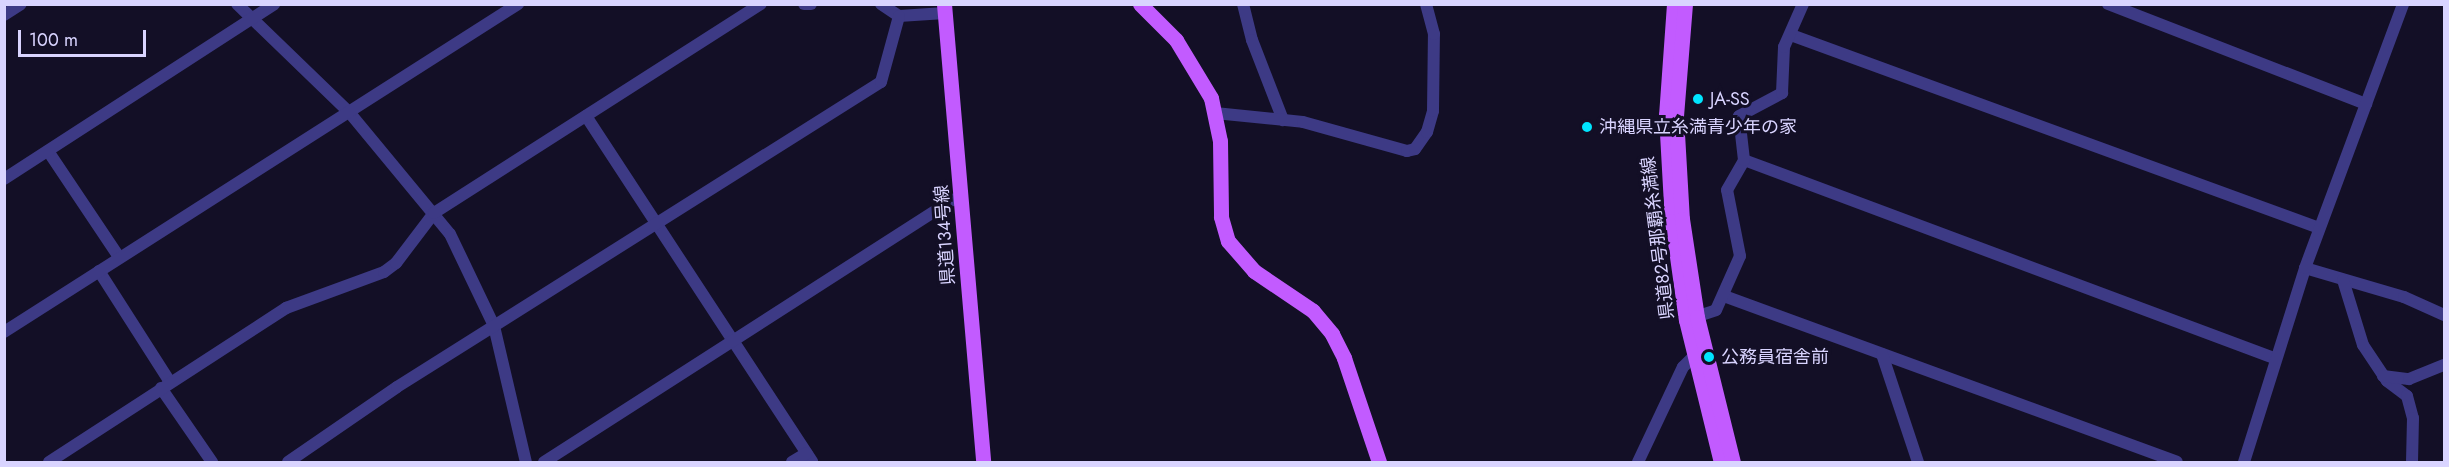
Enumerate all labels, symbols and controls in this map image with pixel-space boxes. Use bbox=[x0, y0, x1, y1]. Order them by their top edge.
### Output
scale bar bbox=[21, 18, 148, 56]
text: 100 m bbox=[29, 27, 78, 53]
place label: JA-SS bbox=[1710, 88, 1750, 110]
marker: JA-SS bbox=[1691, 92, 1705, 106]
place label: 沖縄県立糸満青少年の家 bbox=[1599, 116, 1797, 138]
marker: 沖縄県立糸満青少年の家 bbox=[1580, 120, 1594, 134]
street label: 県道82号那覇糸満線 bbox=[1637, 155, 1679, 321]
street label: 県道134号線 bbox=[931, 184, 959, 286]
place label: 公務員宿舎前 bbox=[1721, 346, 1829, 368]
marker: 公務員宿舎前 bbox=[1702, 350, 1716, 364]

